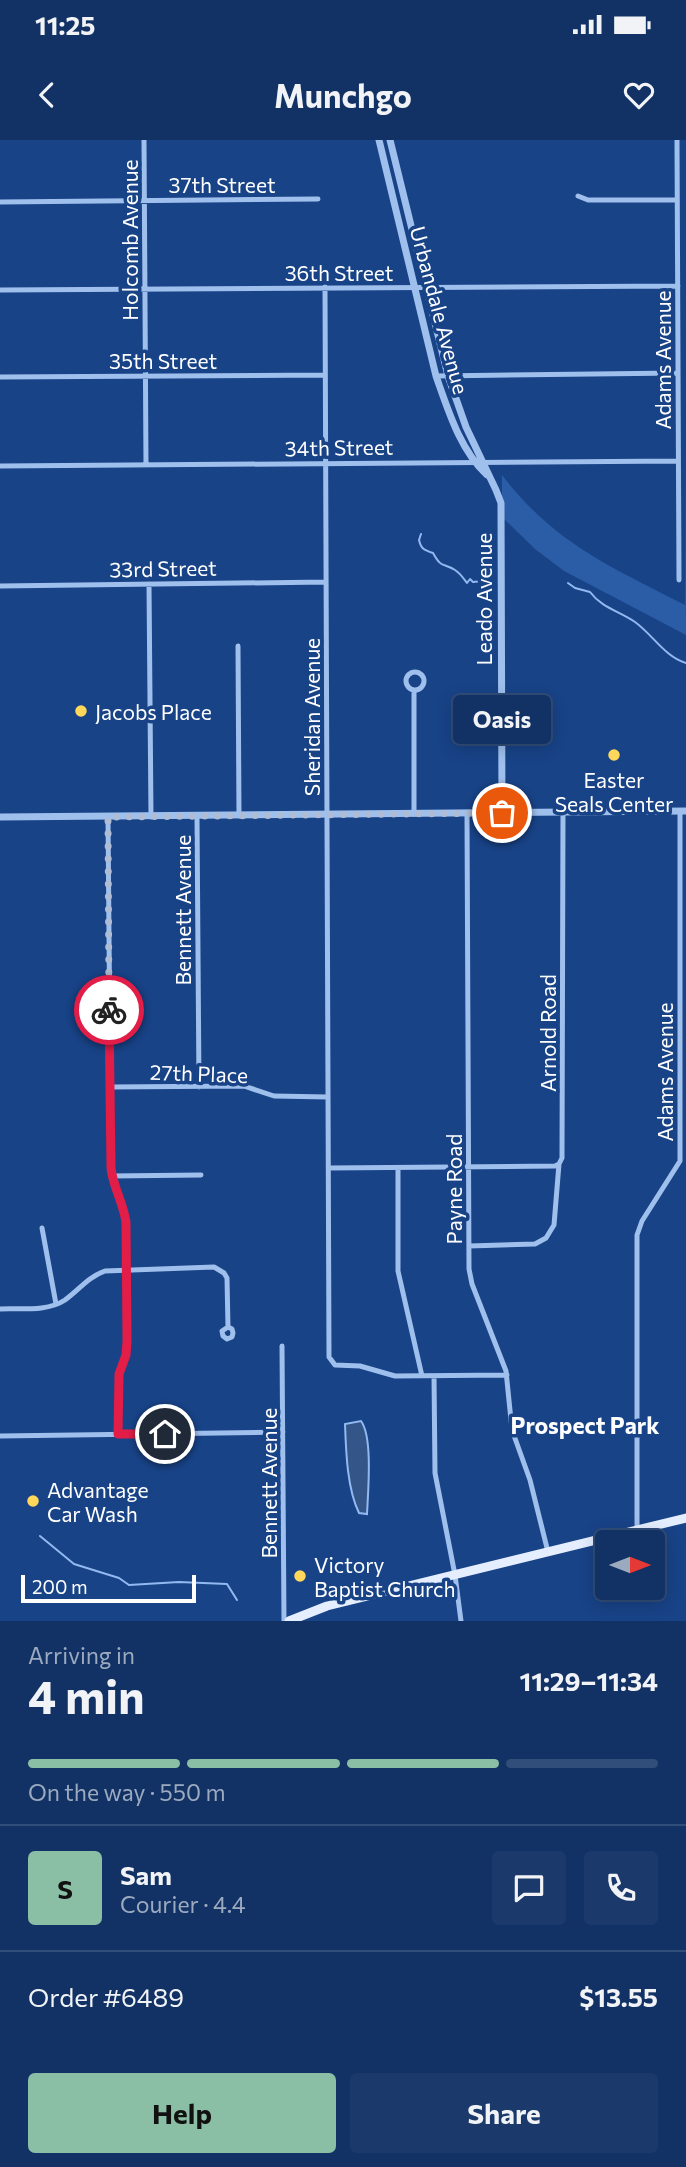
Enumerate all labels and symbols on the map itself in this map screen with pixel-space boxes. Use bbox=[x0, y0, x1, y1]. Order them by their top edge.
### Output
street label: Holcomb Avenue bbox=[117, 159, 142, 321]
street label: 37th Street bbox=[168, 172, 276, 197]
street label: Urbandale Avenue bbox=[406, 223, 474, 397]
street label: 36th Street bbox=[285, 260, 393, 285]
street label: Adams Avenue bbox=[650, 290, 675, 430]
street label: 35th Street bbox=[109, 348, 217, 373]
street label: 34th Street bbox=[284, 434, 394, 460]
street label: Leado Avenue bbox=[471, 533, 496, 665]
street label: 33rd Street bbox=[109, 555, 217, 581]
street label: Sheridan Avenue bbox=[299, 638, 324, 796]
callout: Oasis bbox=[453, 694, 551, 743]
place label: Jacobs Place bbox=[95, 699, 212, 724]
marker: Jacobs Place bbox=[73, 703, 89, 719]
marker: Easter Seals Center bbox=[606, 747, 622, 763]
place label: Easter Seals Center bbox=[555, 767, 673, 816]
pin bbox=[472, 783, 532, 843]
street label: Bennett Avenue bbox=[170, 835, 195, 985]
street label: Arnold Road bbox=[535, 974, 560, 1092]
courier bbox=[74, 975, 144, 1045]
street label: Adams Avenue bbox=[652, 1002, 677, 1142]
street label: 27th Place bbox=[149, 1059, 249, 1087]
street label: Payne Road bbox=[441, 1134, 466, 1244]
pin bbox=[135, 1404, 195, 1464]
street label: Bennett Avenue bbox=[256, 1408, 281, 1558]
district label: Prospect Park bbox=[510, 1411, 660, 1439]
place label: Advantage Car Wash bbox=[47, 1477, 149, 1526]
marker: Advantage Car Wash bbox=[25, 1493, 41, 1509]
north arrow bbox=[595, 1530, 665, 1600]
place label: Victory Baptist Church bbox=[314, 1552, 456, 1601]
marker: Victory Baptist Church bbox=[292, 1568, 308, 1584]
scale bar bbox=[21, 1572, 196, 1604]

